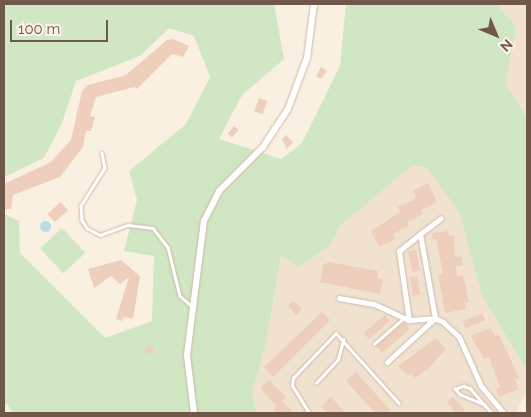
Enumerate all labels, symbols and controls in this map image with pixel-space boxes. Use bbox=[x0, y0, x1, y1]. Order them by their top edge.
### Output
scale bar bbox=[12, 10, 110, 42]
north arrow bbox=[471, 10, 521, 60]
text: 100 m bbox=[18, 20, 60, 38]
text: N bbox=[497, 36, 516, 55]

